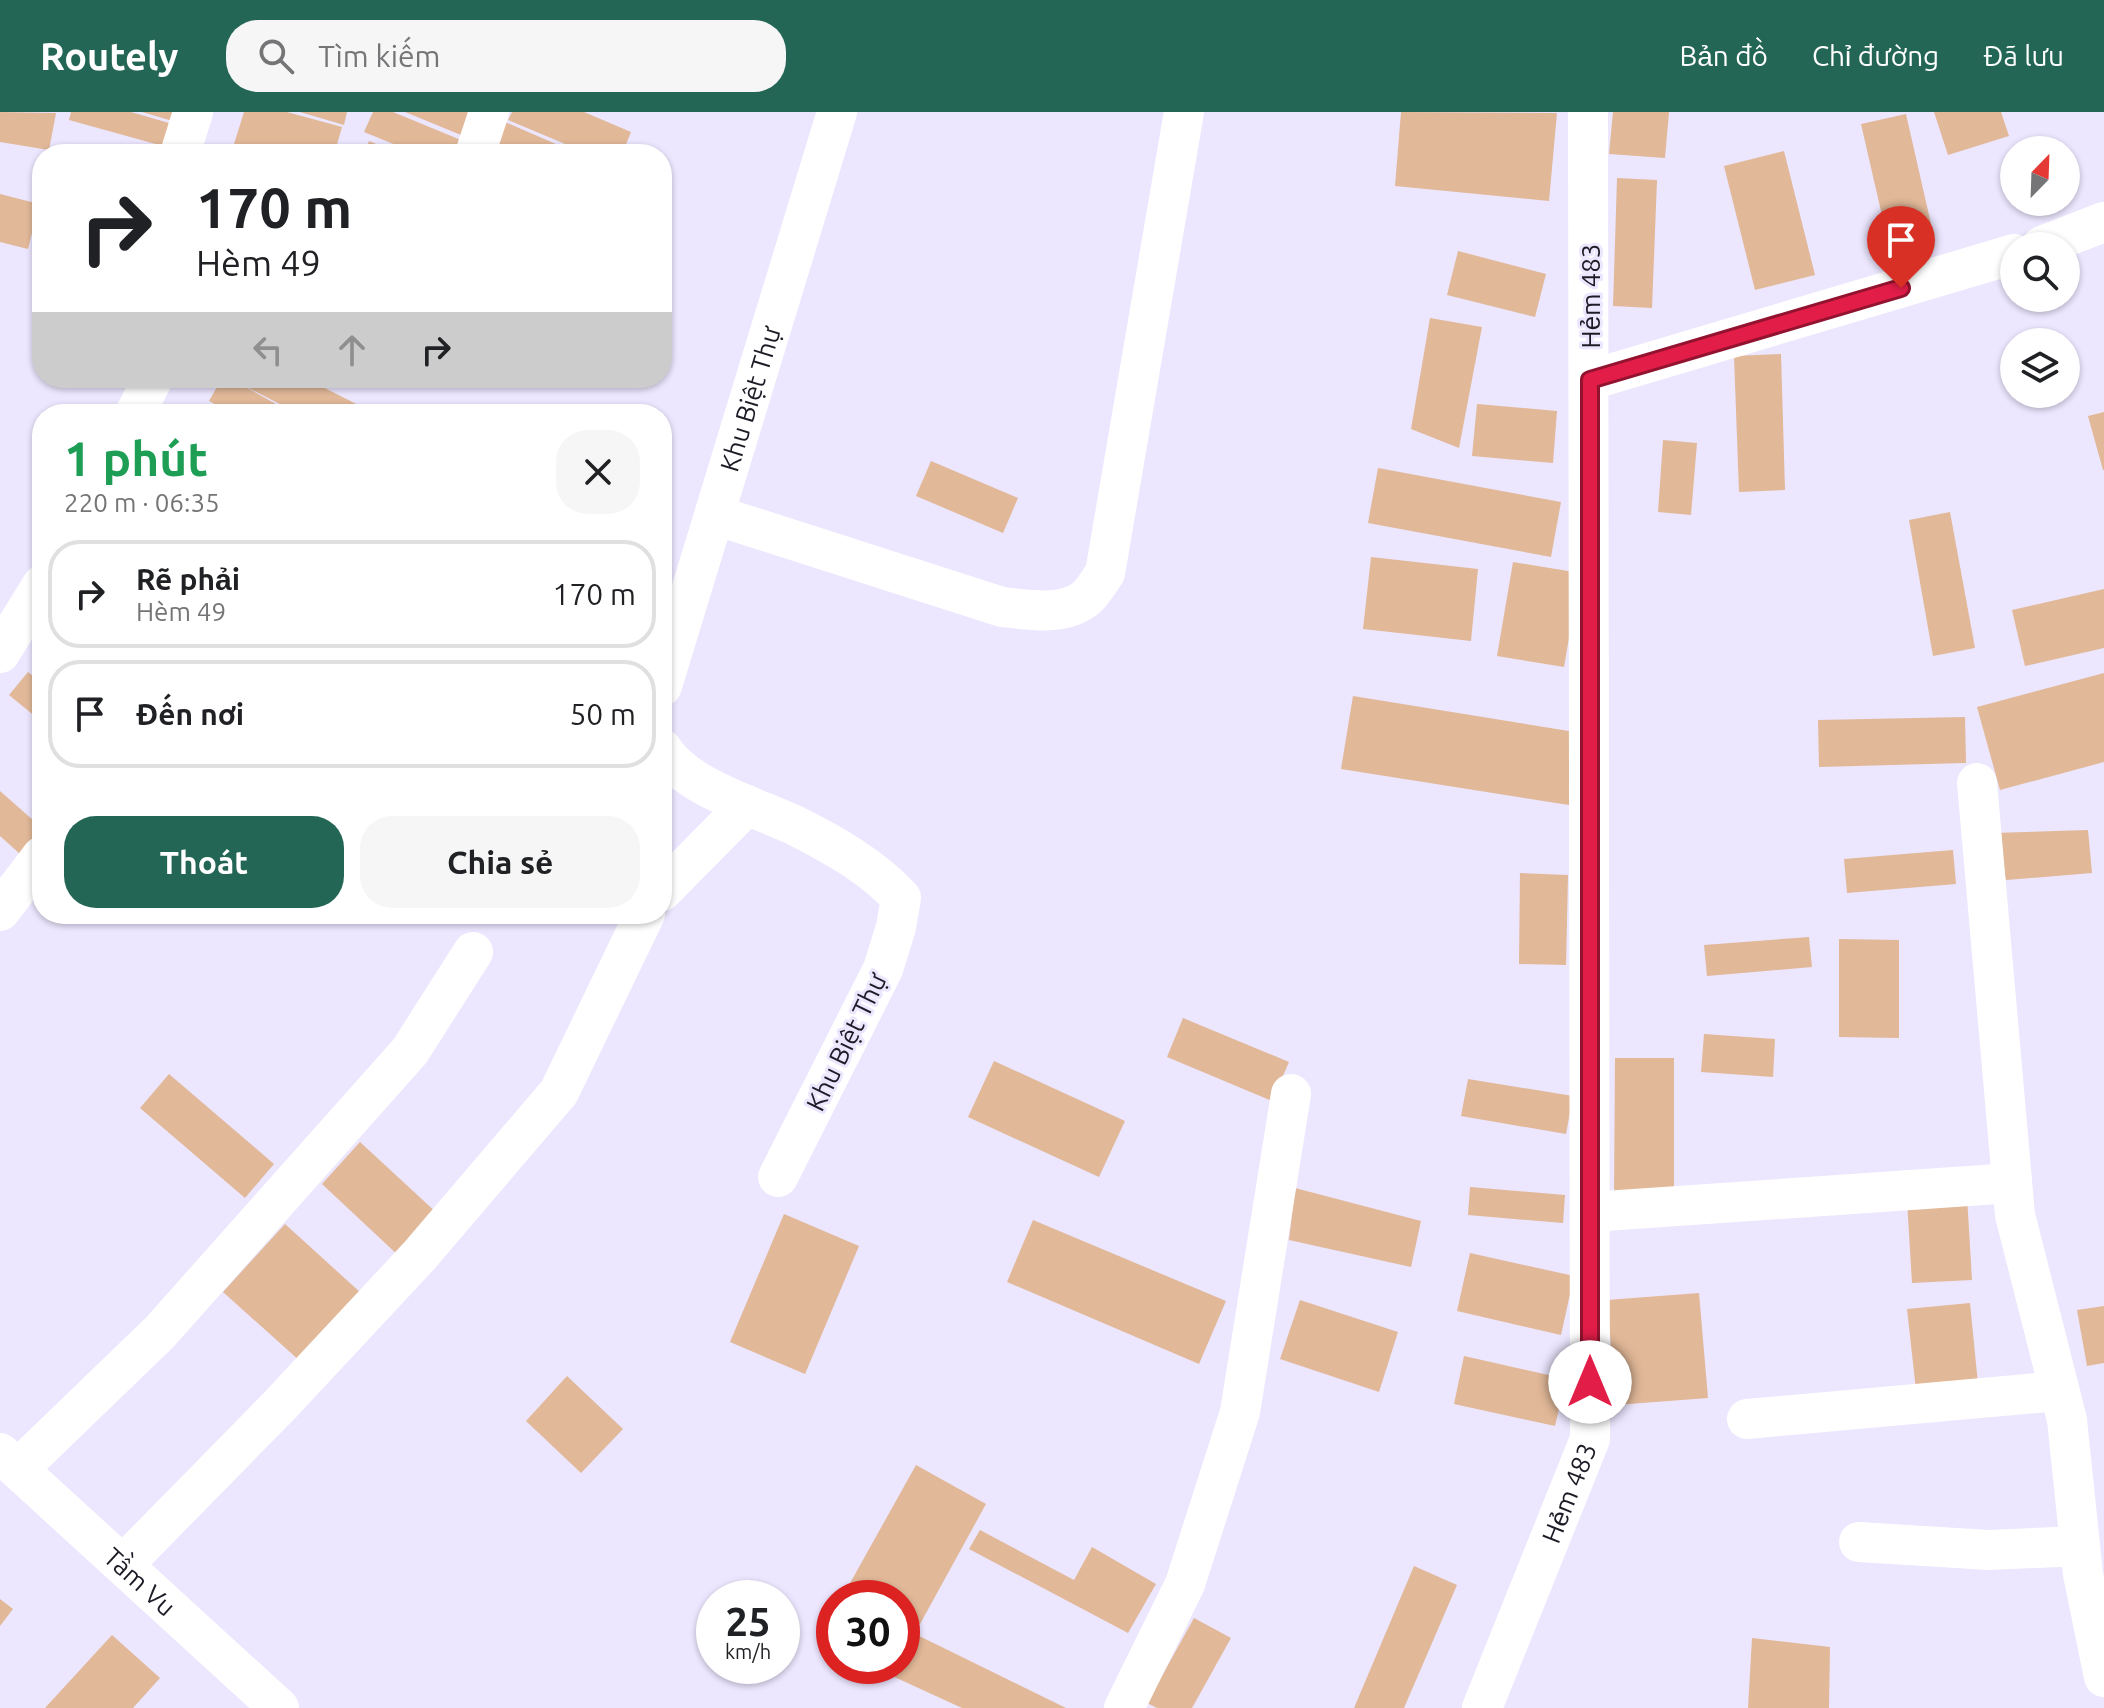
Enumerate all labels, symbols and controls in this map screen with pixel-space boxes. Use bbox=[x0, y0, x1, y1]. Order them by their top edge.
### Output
search box bbox=[226, 20, 786, 92]
icon: search bbox=[254, 34, 298, 78]
text: Routely bbox=[40, 35, 178, 77]
text: Tìm kiếm bbox=[318, 39, 441, 73]
text: Bản đồ bbox=[1679, 40, 1768, 71]
text: Chỉ đường bbox=[1812, 40, 1939, 71]
text: Đã lưu bbox=[1983, 40, 2064, 71]
north arrow bbox=[2000, 136, 2080, 216]
map controls bbox=[2000, 136, 2080, 408]
icon: right bbox=[64, 176, 168, 280]
text: 170 m bbox=[196, 176, 352, 239]
pin bbox=[1867, 206, 1935, 288]
icon: arrive bbox=[1879, 218, 1923, 262]
button: search bbox=[2000, 232, 2080, 312]
text: Hèm 49 bbox=[196, 242, 321, 283]
street label: Hẻm 483 bbox=[1576, 244, 1605, 348]
street label: Khu Biệt Thự bbox=[714, 323, 785, 475]
icon: left bbox=[246, 328, 290, 372]
icon: ahead bbox=[330, 328, 374, 372]
icon: right bbox=[414, 328, 458, 372]
button: layers bbox=[2000, 328, 2080, 408]
button: close bbox=[556, 430, 640, 514]
text: 1 phút bbox=[64, 431, 208, 485]
text: 220 m · 06:35 bbox=[64, 488, 220, 517]
text: Rẽ phải bbox=[136, 562, 240, 596]
icon: right bbox=[68, 572, 112, 616]
text: 170 m bbox=[552, 577, 636, 611]
text: Hèm 49 bbox=[136, 597, 226, 626]
icon: arrive bbox=[68, 692, 112, 736]
text: Đến nơi bbox=[136, 697, 244, 731]
text: 50 m bbox=[569, 697, 636, 731]
button: Thoát bbox=[64, 816, 344, 908]
button: Chia sẻ bbox=[360, 816, 640, 908]
street label: Khu Biệt Thự bbox=[800, 968, 892, 1116]
position arrow bbox=[1548, 1340, 1632, 1424]
street label: Hẻm 483 bbox=[1535, 1439, 1601, 1547]
street label: Tầm Vu bbox=[99, 1541, 182, 1621]
speed limit sign: 30 bbox=[816, 1580, 920, 1684]
text: 25 bbox=[725, 1599, 771, 1644]
text: km/h bbox=[725, 1640, 771, 1663]

